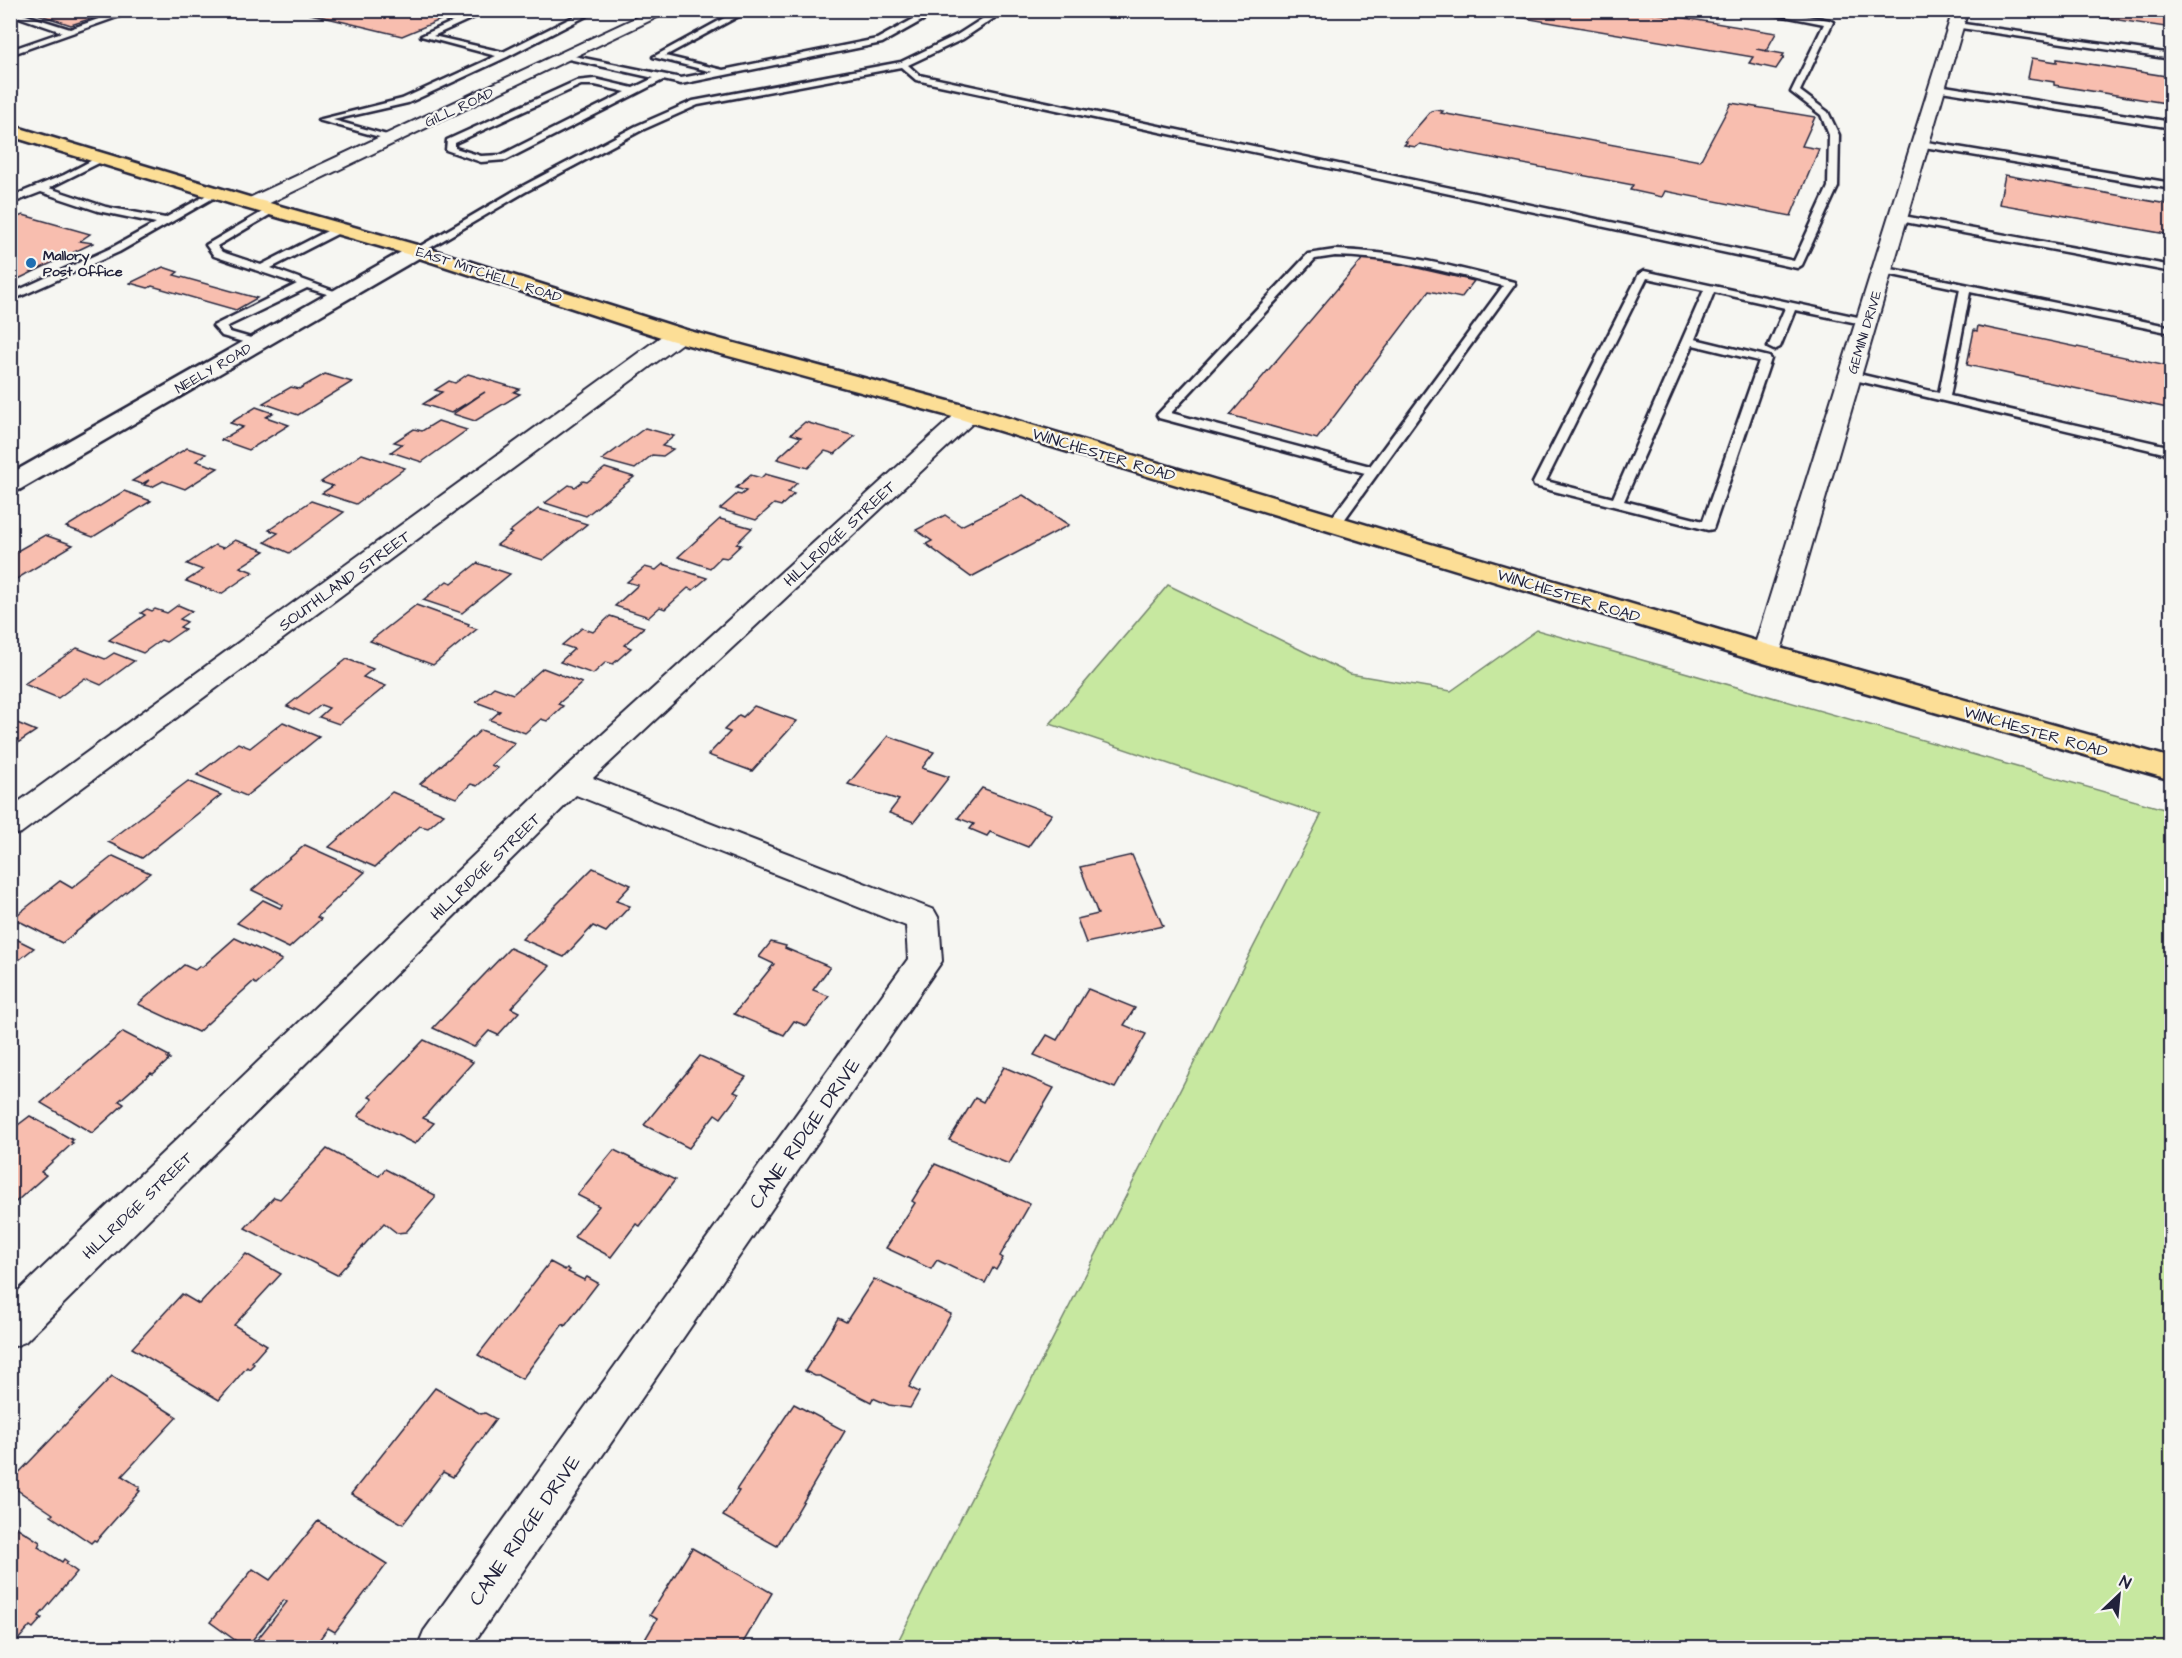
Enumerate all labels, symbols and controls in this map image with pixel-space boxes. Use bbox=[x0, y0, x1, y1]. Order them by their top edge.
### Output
street label: GILL ROAD bbox=[422, 83, 497, 133]
street label: EAST MITCHELL ROAD bbox=[413, 242, 564, 308]
place label: Mallory Post Office bbox=[43, 246, 123, 282]
marker: Mallory Post Office bbox=[24, 256, 38, 270]
street label: GEMINI DRIVE bbox=[1843, 287, 1887, 377]
street label: NEELY ROAD bbox=[171, 339, 256, 399]
street label: WINCHESTER ROAD bbox=[1030, 423, 1178, 487]
street label: HILLRIDGE STREET bbox=[779, 476, 901, 592]
street label: SOUTHLAND STREET bbox=[274, 525, 415, 636]
street label: WINCHESTER ROAD bbox=[1495, 564, 1643, 628]
street label: WINCHESTER ROAD bbox=[1961, 701, 2110, 763]
street label: HILLRIDGE STREET bbox=[426, 808, 546, 925]
street label: CANE RIDGE DRIVE bbox=[742, 1053, 867, 1214]
street label: HILLRIDGE STREET bbox=[78, 1147, 198, 1264]
street label: CANE RIDGE DRIVE bbox=[462, 1450, 587, 1611]
north arrow bbox=[2089, 1565, 2149, 1625]
text: N bbox=[2116, 1570, 2134, 1595]

